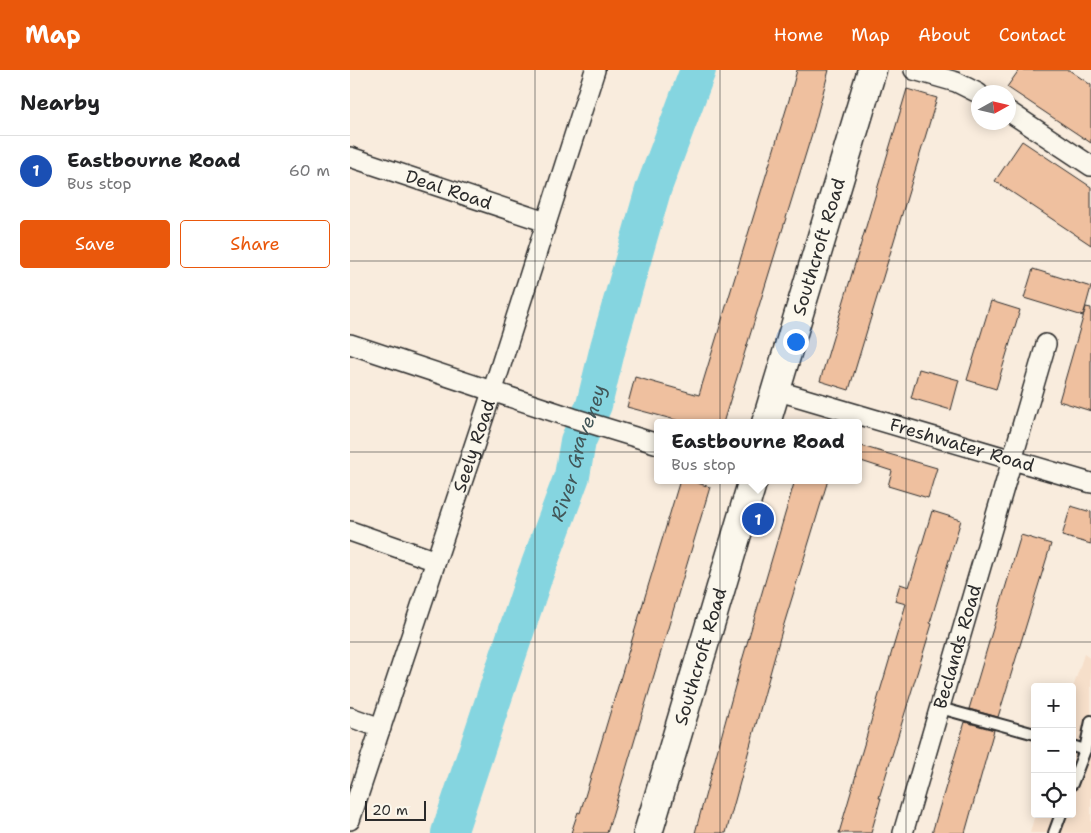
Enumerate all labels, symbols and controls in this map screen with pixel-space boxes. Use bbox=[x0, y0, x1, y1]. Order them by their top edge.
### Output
text: Map bbox=[25, 19, 81, 51]
text: Home bbox=[774, 23, 823, 47]
text: Map bbox=[851, 23, 890, 47]
text: About bbox=[918, 23, 971, 47]
text: Contact bbox=[999, 23, 1066, 47]
north arrow bbox=[971, 85, 1016, 130]
text: Nearby bbox=[20, 89, 100, 117]
text: Eastbourne Road bbox=[67, 148, 241, 173]
text: 1 bbox=[32, 160, 40, 181]
text: 60 m bbox=[289, 160, 330, 181]
street label: Deal Road bbox=[402, 164, 495, 215]
text: Bus stop bbox=[67, 173, 132, 194]
street label: Southcroft Road bbox=[787, 175, 851, 318]
button: Save bbox=[20, 220, 170, 268]
button: Share bbox=[180, 220, 330, 268]
your location bbox=[783, 329, 809, 355]
water label: River Graveney bbox=[544, 382, 611, 524]
street label: Seely Road bbox=[447, 396, 501, 496]
street label: Freshwater Road bbox=[887, 412, 1037, 478]
popup bbox=[654, 419, 862, 484]
text: Eastbourne Road bbox=[671, 429, 845, 454]
text: Bus stop bbox=[671, 454, 736, 475]
pin: 1 bbox=[742, 500, 774, 538]
street label: Beclands Road bbox=[928, 582, 987, 712]
street label: Southcroft Road bbox=[669, 585, 732, 728]
map controls bbox=[1031, 683, 1076, 818]
button: + bbox=[1031, 683, 1076, 728]
button: − bbox=[1031, 728, 1076, 773]
button: locate bbox=[1031, 773, 1076, 818]
scale bar bbox=[365, 798, 426, 821]
text: 20 m bbox=[372, 801, 408, 819]

